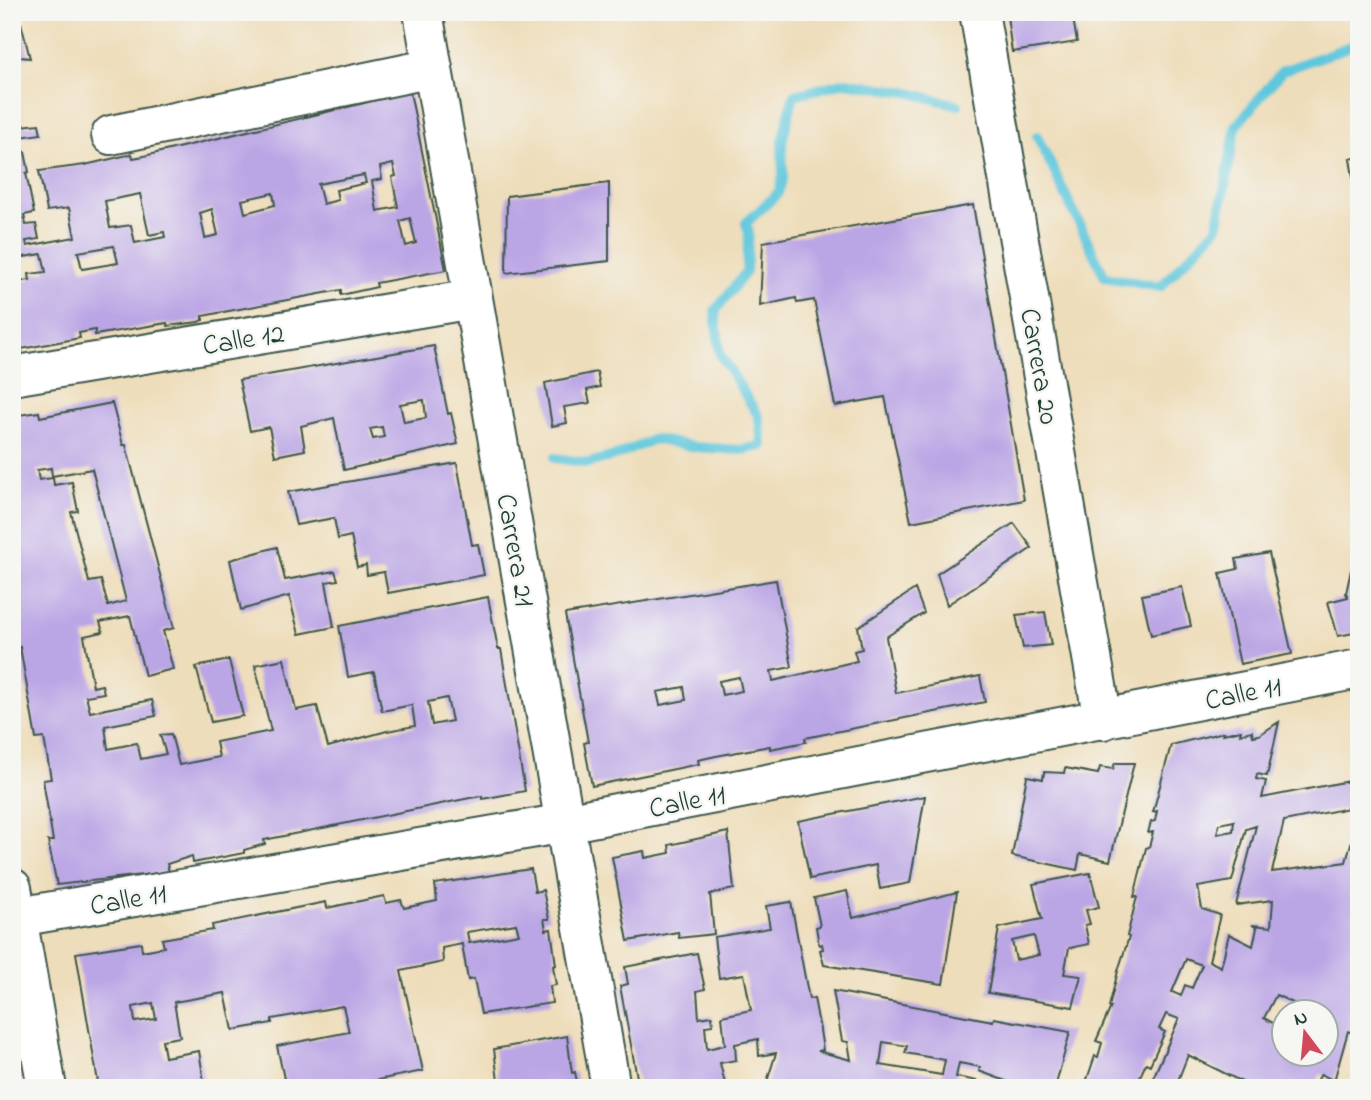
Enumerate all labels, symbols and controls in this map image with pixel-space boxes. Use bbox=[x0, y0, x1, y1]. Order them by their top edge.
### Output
street label: Carrera 20 bbox=[1007, 305, 1068, 428]
street label: Calle 12 bbox=[200, 315, 287, 368]
street label: Carrera 21 bbox=[483, 491, 544, 610]
street label: Calle 11 bbox=[1202, 668, 1286, 723]
street label: Calle 11 bbox=[646, 776, 730, 831]
street label: Calle 11 bbox=[87, 875, 170, 928]
north arrow bbox=[1270, 998, 1340, 1068]
text: N bbox=[1291, 1004, 1311, 1034]

